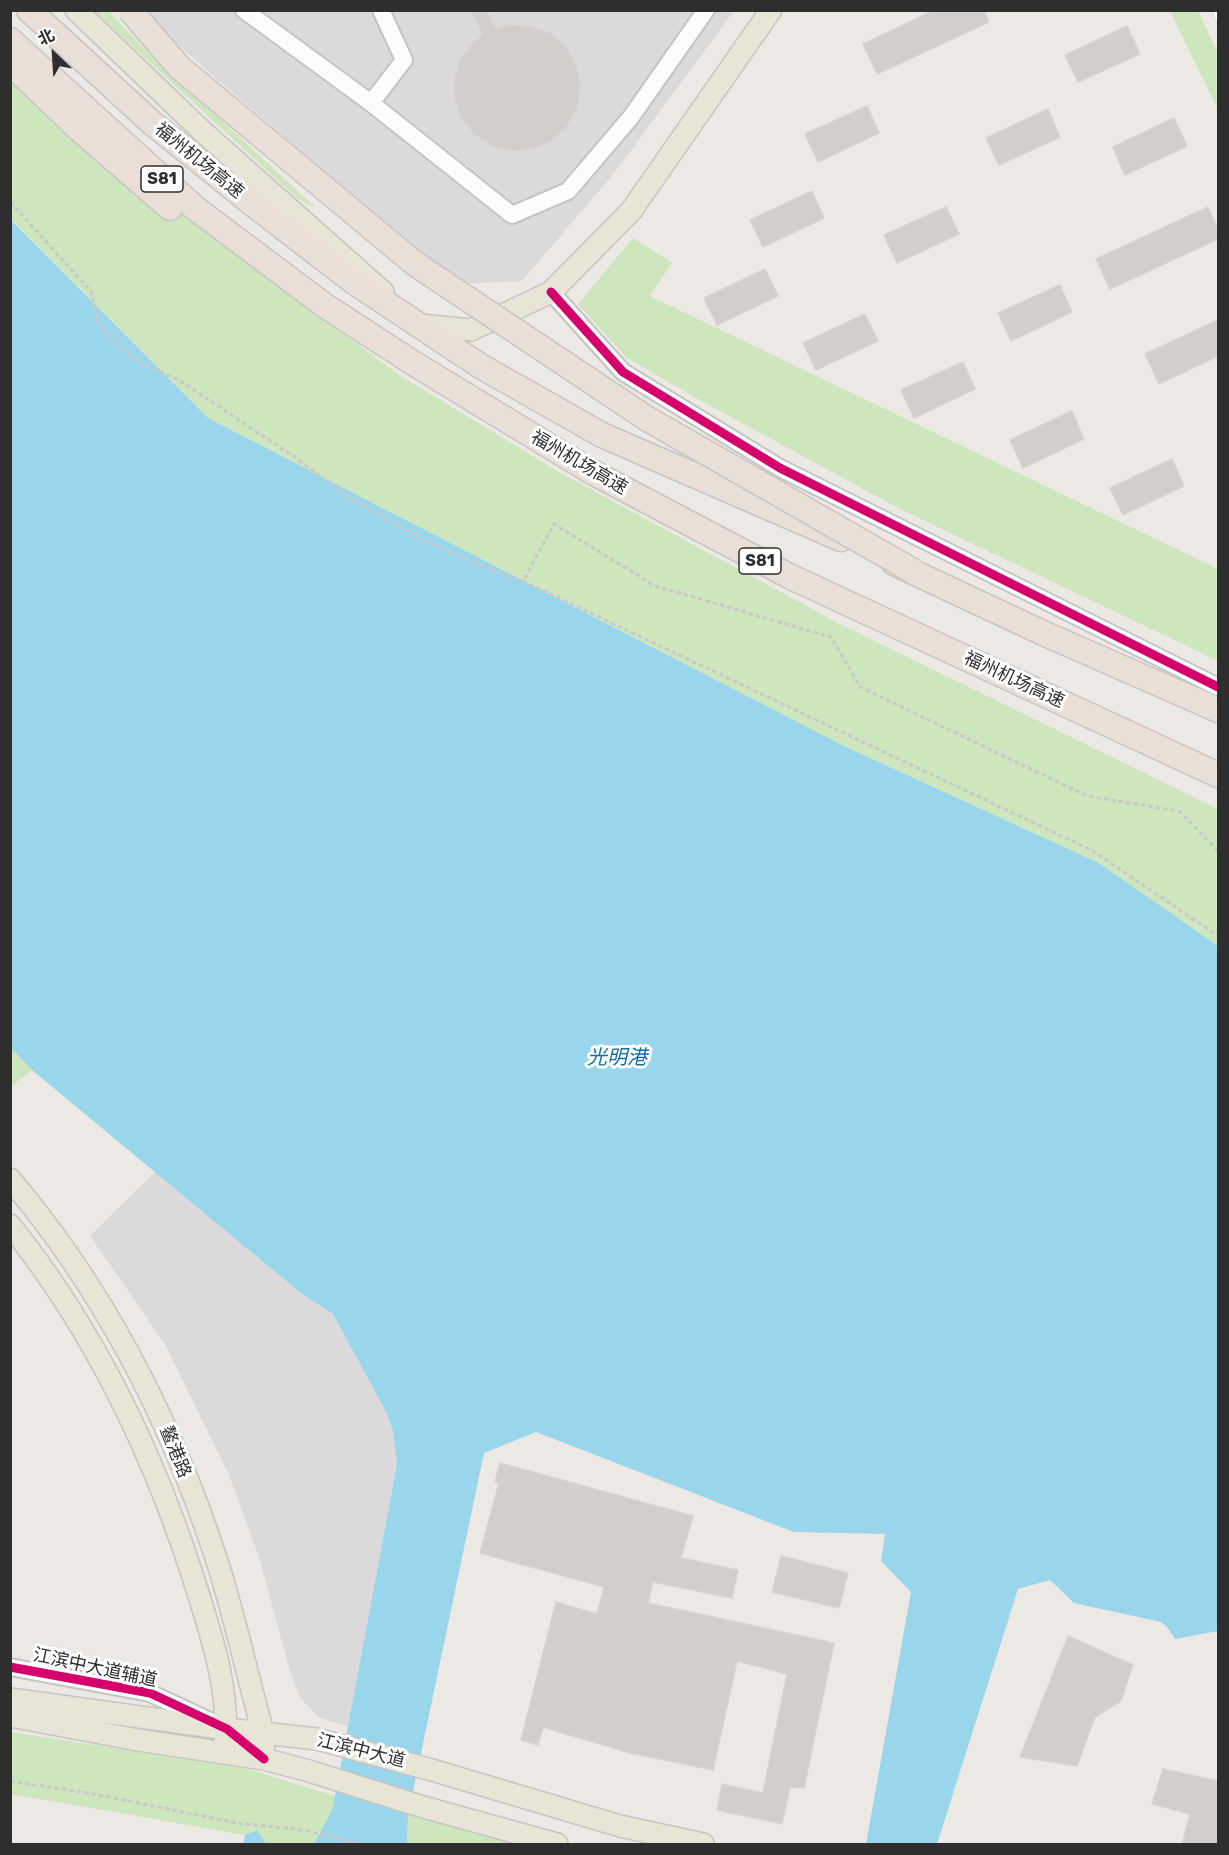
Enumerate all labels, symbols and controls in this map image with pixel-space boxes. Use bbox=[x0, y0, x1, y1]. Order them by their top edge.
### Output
north arrow bbox=[24, 24, 84, 84]
text: 北 bbox=[35, 25, 57, 49]
street label: 福州机场高速 bbox=[150, 119, 248, 203]
road number: S81 bbox=[141, 166, 183, 192]
street label: 福州机场高速 bbox=[527, 427, 631, 499]
road number: S81 bbox=[739, 548, 781, 574]
street label: 福州机场高速 bbox=[960, 647, 1068, 713]
water label: 光明港 bbox=[587, 1046, 647, 1070]
street label: 鳌港路 bbox=[155, 1423, 195, 1481]
street label: 江滨中大道辅道 bbox=[31, 1644, 159, 1692]
street label: 江滨中大道 bbox=[315, 1730, 407, 1772]

